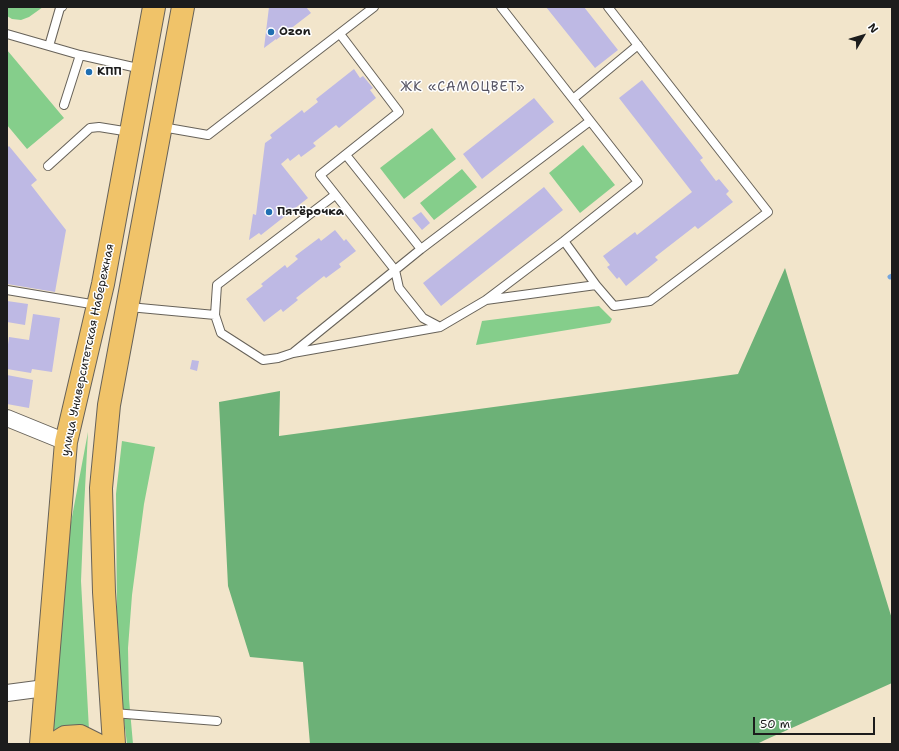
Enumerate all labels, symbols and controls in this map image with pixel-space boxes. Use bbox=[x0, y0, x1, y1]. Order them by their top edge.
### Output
north arrow bbox=[843, 16, 883, 56]
text: N bbox=[864, 20, 881, 36]
place label: Ozon bbox=[279, 25, 311, 39]
marker: Ozon bbox=[266, 27, 276, 37]
place label: КПП bbox=[97, 65, 122, 79]
marker: КПП bbox=[84, 67, 94, 77]
district label: ЖК «САМОЦВЕТ» bbox=[401, 80, 525, 96]
place label: Пятёрочка bbox=[277, 205, 344, 219]
marker: Пятёрочка bbox=[264, 207, 274, 217]
street label: улица Университетская Набережная bbox=[58, 242, 118, 458]
scale bar bbox=[755, 709, 877, 735]
text: 50 m bbox=[760, 716, 790, 732]

